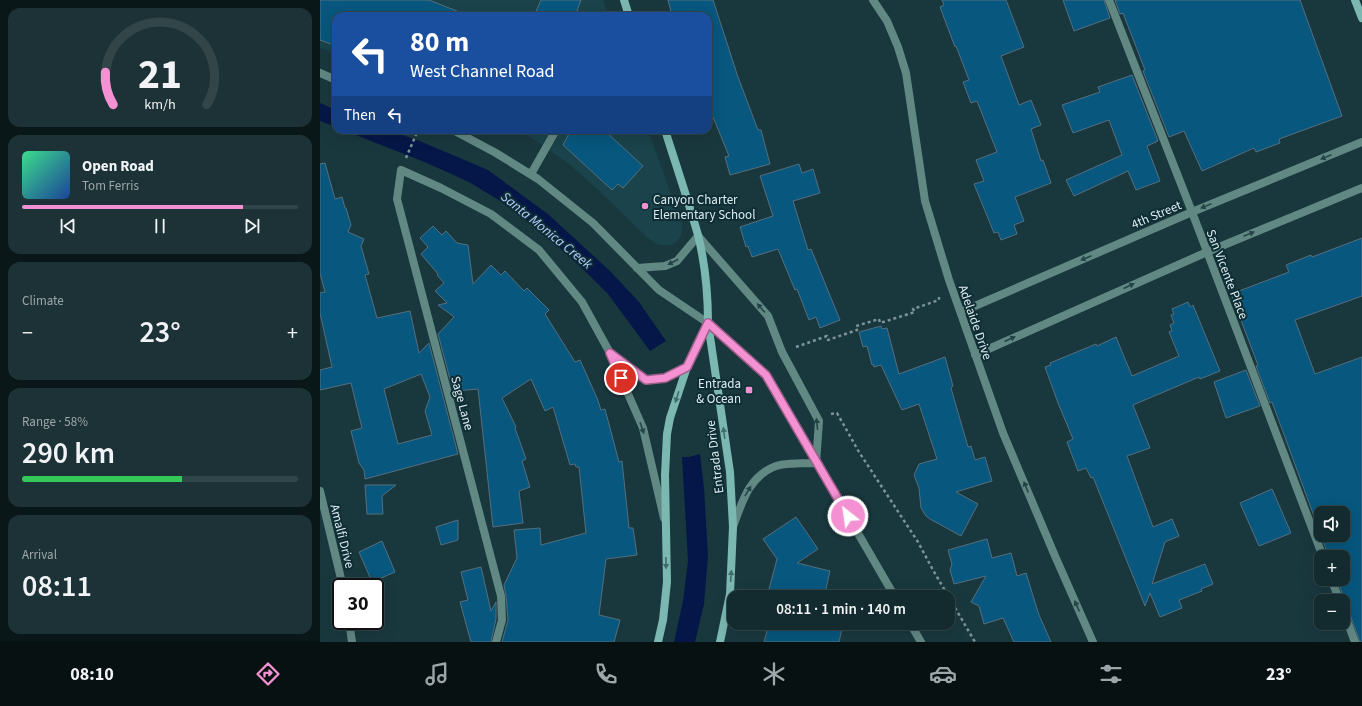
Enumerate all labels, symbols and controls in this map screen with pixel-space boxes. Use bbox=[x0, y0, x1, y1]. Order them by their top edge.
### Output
text: 80 m bbox=[410, 22, 469, 62]
icon: left bbox=[344, 28, 396, 80]
text: 21 bbox=[138, 45, 182, 105]
text: West Channel Road bbox=[410, 59, 555, 84]
text: km/h bbox=[144, 94, 176, 115]
icon: left bbox=[384, 104, 406, 126]
text: Then bbox=[344, 105, 376, 126]
one-way arrow bbox=[1319, 154, 1331, 160]
text: Open Road bbox=[82, 156, 154, 177]
text: Tom Ferris bbox=[82, 177, 139, 195]
water label: Santa Monica Creek bbox=[496, 187, 597, 274]
place label: Canyon Charter Elementary School bbox=[653, 191, 755, 224]
street label: 4th Street bbox=[1128, 196, 1185, 234]
marker: Canyon Charter Elementary School bbox=[640, 201, 650, 211]
one-way arrow bbox=[1200, 203, 1211, 209]
icon: previous bbox=[57, 215, 79, 237]
icon: pause bbox=[149, 215, 171, 237]
icon: next bbox=[241, 215, 263, 237]
street label: San Vicente Place bbox=[1202, 227, 1252, 322]
one-way arrow bbox=[1243, 231, 1255, 237]
one-way arrow bbox=[1080, 255, 1092, 261]
one-way arrow bbox=[667, 259, 679, 266]
street label: Adelaide Drive bbox=[954, 282, 996, 362]
one-way arrow bbox=[1124, 283, 1135, 289]
text: Climate bbox=[22, 292, 64, 310]
one-way arrow bbox=[757, 303, 766, 313]
text: 23° bbox=[139, 311, 181, 354]
text: − bbox=[22, 317, 33, 349]
text: + bbox=[287, 317, 298, 349]
one-way arrow bbox=[1005, 336, 1016, 342]
pin bbox=[604, 361, 638, 395]
icon: arrive bbox=[610, 367, 632, 389]
street label: Sage Lane bbox=[446, 374, 478, 432]
place label: Entrada & Ocean bbox=[696, 375, 741, 408]
marker: Entrada & Ocean bbox=[744, 385, 754, 395]
one-way arrow bbox=[674, 392, 680, 404]
text: Range · 58% bbox=[22, 413, 88, 431]
one-way arrow bbox=[814, 418, 821, 430]
street label: Entrada Drive bbox=[702, 419, 728, 495]
one-way arrow bbox=[639, 422, 645, 434]
one-way arrow bbox=[721, 427, 727, 439]
text: 290 km bbox=[22, 432, 115, 475]
one-way arrow bbox=[1022, 480, 1028, 492]
one-way arrow bbox=[744, 485, 751, 497]
position arrow bbox=[827, 495, 869, 537]
street label: Amalfi Drive bbox=[325, 502, 359, 570]
map controls bbox=[1314, 506, 1350, 630]
button: sound bbox=[1314, 506, 1350, 542]
text: Arrival bbox=[22, 546, 57, 564]
button: + bbox=[1314, 550, 1350, 586]
one-way arrow bbox=[663, 557, 670, 569]
text: 08:11 bbox=[22, 565, 92, 608]
one-way arrow bbox=[728, 569, 734, 582]
speed limit sign: 30 bbox=[332, 578, 384, 630]
button: − bbox=[1314, 594, 1350, 630]
text: 08:11 · 1 min · 140 m bbox=[776, 599, 906, 620]
one-way arrow bbox=[1074, 601, 1080, 612]
icon: directions bbox=[254, 660, 282, 688]
icon: music bbox=[423, 660, 451, 688]
icon: phone bbox=[592, 660, 620, 688]
icon: climate bbox=[760, 660, 788, 688]
icon: car bbox=[929, 660, 957, 688]
icon: filters bbox=[1097, 660, 1125, 688]
text: 08:10 bbox=[70, 662, 114, 687]
text: 23° bbox=[1266, 662, 1292, 687]

